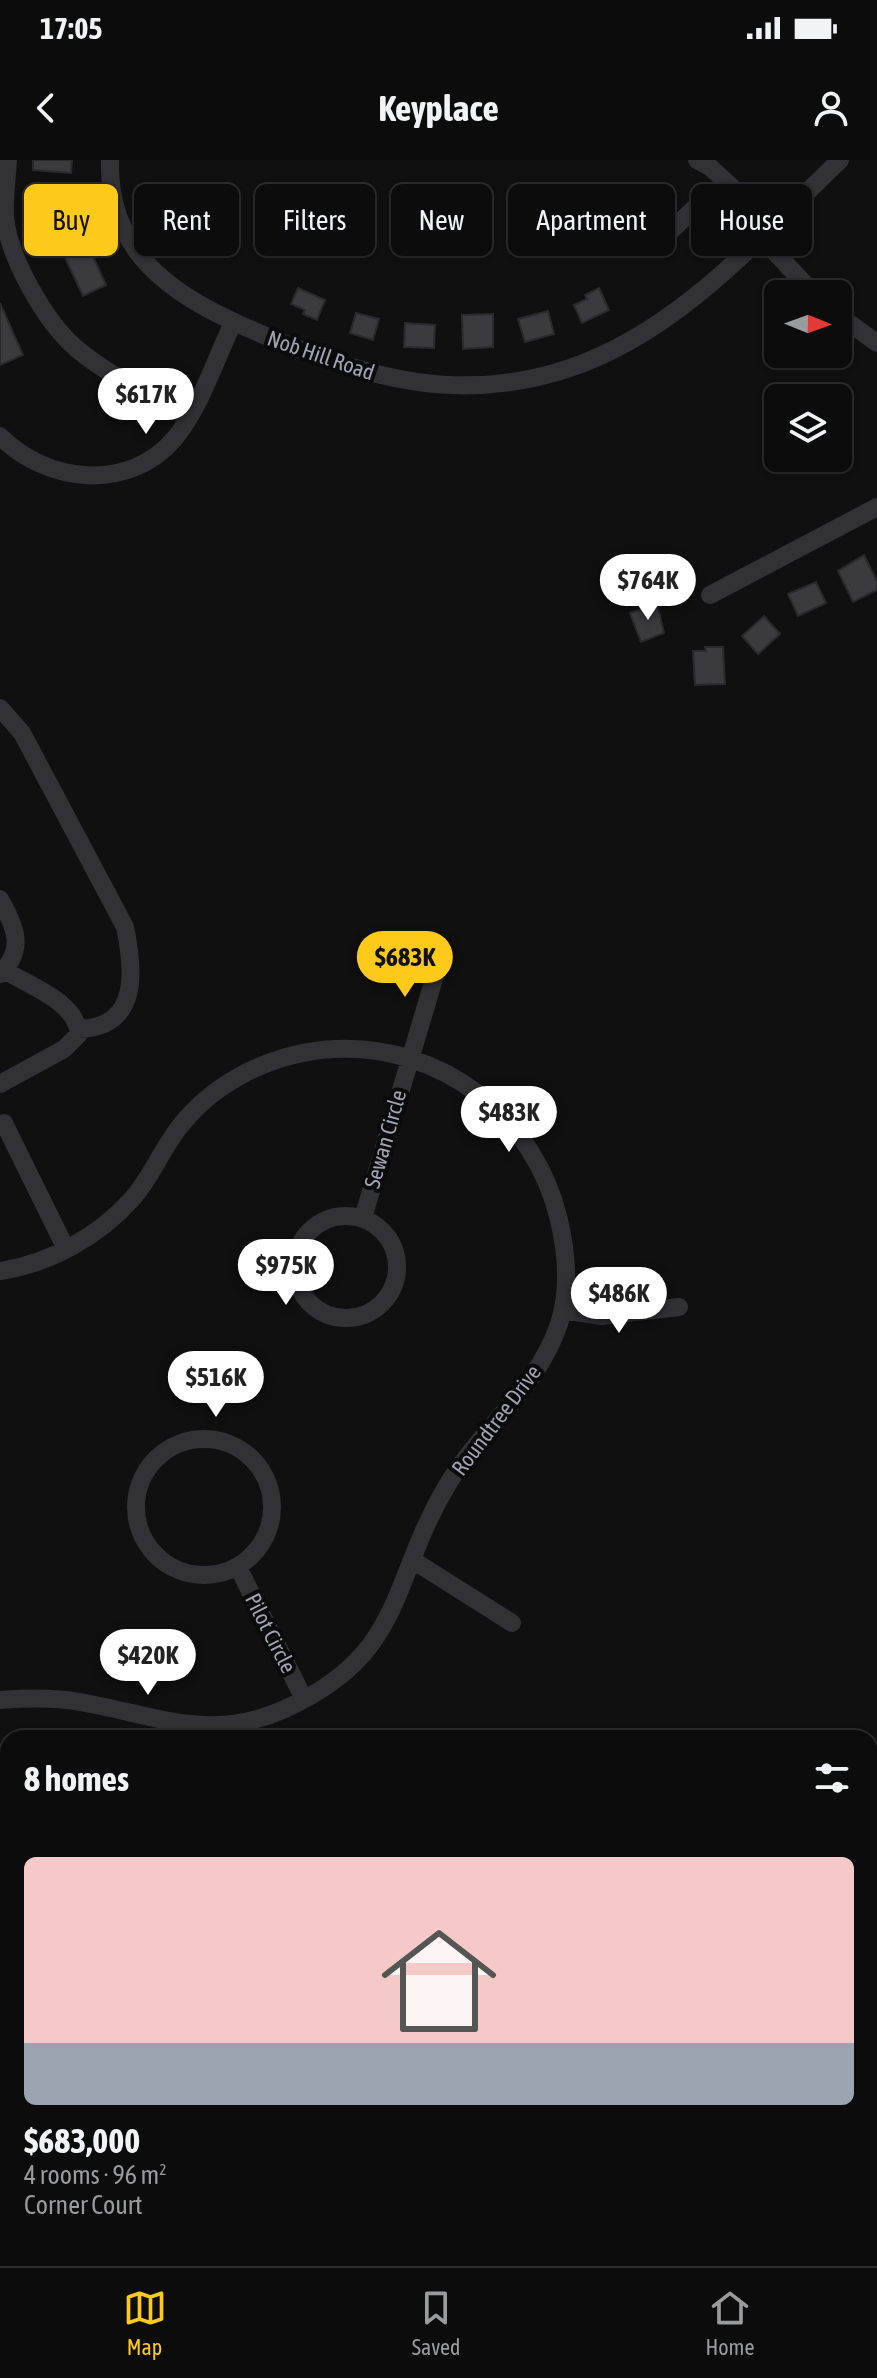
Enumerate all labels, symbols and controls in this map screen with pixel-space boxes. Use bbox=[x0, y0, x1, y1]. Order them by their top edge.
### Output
text: 17:05 bbox=[40, 11, 102, 45]
icon: back bbox=[24, 86, 68, 130]
icon: person bbox=[809, 86, 853, 130]
text: Keyplace bbox=[378, 87, 499, 129]
chip: Buy bbox=[24, 184, 118, 256]
chip: Rent bbox=[134, 184, 239, 256]
chip: Filters bbox=[255, 184, 375, 256]
chip: New bbox=[391, 184, 492, 256]
chip: Apartment bbox=[508, 184, 675, 256]
chip: House bbox=[691, 184, 812, 256]
north arrow bbox=[764, 280, 852, 368]
map controls bbox=[764, 280, 852, 472]
street label: Nob Hill Road bbox=[264, 325, 378, 385]
pin: $617K bbox=[90, 368, 202, 436]
text: $617K bbox=[116, 379, 176, 409]
button: layers bbox=[764, 384, 852, 472]
pin: $764K bbox=[592, 554, 704, 622]
text: $764K bbox=[618, 565, 678, 595]
pin: $683K bbox=[349, 931, 461, 999]
text: $683K bbox=[375, 942, 435, 972]
pin: $483K bbox=[453, 1086, 565, 1154]
street label: Sewan Circle bbox=[359, 1087, 411, 1191]
text: $483K bbox=[479, 1097, 539, 1127]
pin: $975K bbox=[230, 1239, 342, 1307]
text: $975K bbox=[256, 1250, 316, 1280]
pin: $486K bbox=[563, 1267, 675, 1335]
text: $486K bbox=[589, 1278, 649, 1308]
pin: $516K bbox=[160, 1351, 272, 1419]
street label: Roundtree Drive bbox=[446, 1360, 546, 1480]
text: $516K bbox=[186, 1362, 246, 1392]
street label: Pilot Circle bbox=[240, 1589, 302, 1677]
pin: $420K bbox=[92, 1629, 204, 1697]
text: $420K bbox=[118, 1640, 178, 1670]
icon: filters bbox=[810, 1756, 854, 1800]
text: 8 homes bbox=[24, 1759, 129, 1798]
icon: home bbox=[367, 1909, 511, 2053]
text: $683,000 bbox=[24, 2121, 140, 2160]
text: 4 rooms · 96 m² bbox=[24, 2160, 166, 2190]
text: Corner Court bbox=[24, 2190, 143, 2220]
tab: Map bbox=[123, 2286, 167, 2360]
tab: Saved bbox=[412, 2286, 460, 2360]
tab: Home bbox=[705, 2286, 754, 2360]

